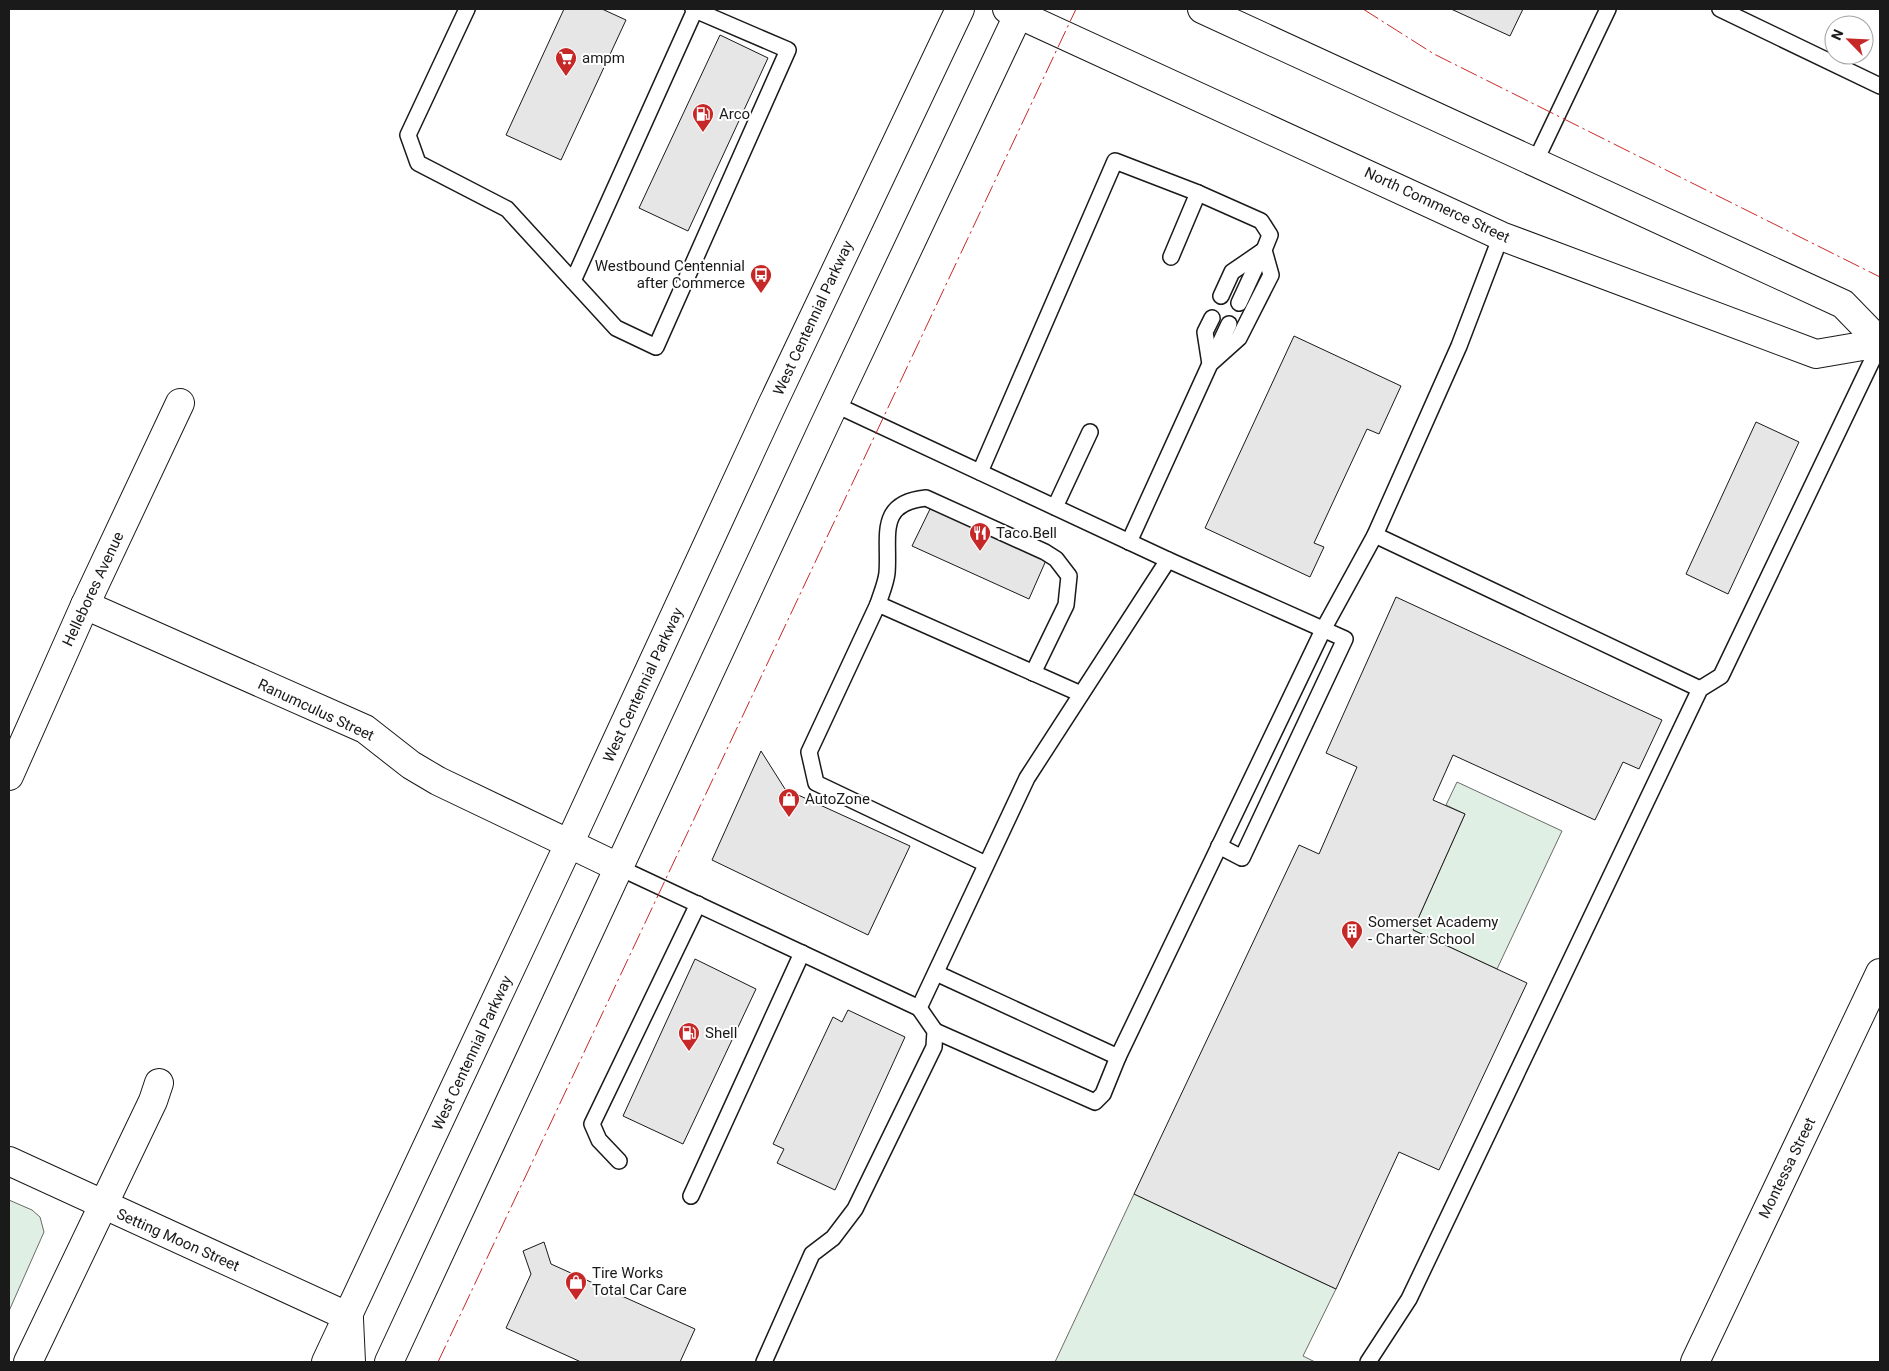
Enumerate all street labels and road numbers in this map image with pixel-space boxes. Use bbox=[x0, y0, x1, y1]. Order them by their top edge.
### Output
street label: North Commerce Street bbox=[1361, 163, 1513, 247]
street label: West Centennial Parkway bbox=[769, 238, 857, 398]
street label: Hellebores Avenue bbox=[59, 529, 127, 649]
street label: West Centennial Parkway bbox=[599, 605, 687, 765]
street label: Ranumculus Street bbox=[255, 675, 377, 745]
street label: West Centennial Parkway bbox=[428, 973, 516, 1133]
street label: Montessa Street bbox=[1755, 1115, 1819, 1221]
street label: Setting Moon Street bbox=[114, 1205, 242, 1275]

